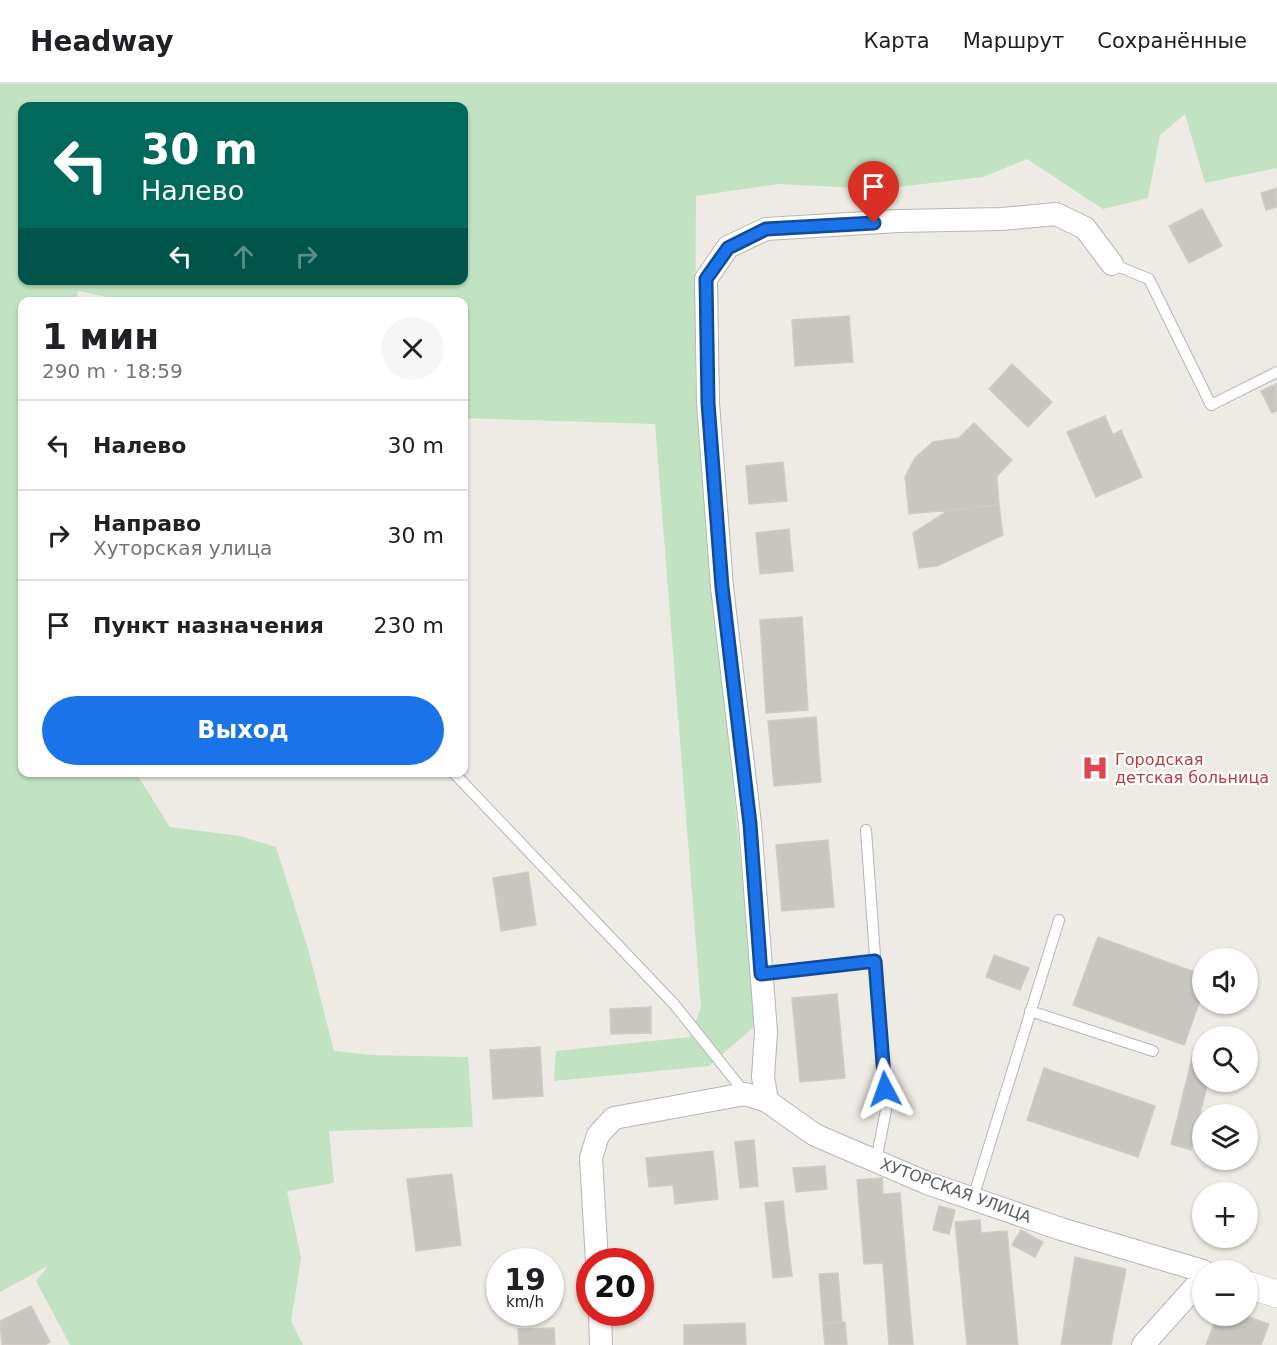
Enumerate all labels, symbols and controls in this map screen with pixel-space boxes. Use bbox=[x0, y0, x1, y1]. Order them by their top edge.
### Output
text: Headway bbox=[30, 25, 174, 58]
text: Карта bbox=[864, 29, 930, 53]
text: Маршрут bbox=[963, 29, 1064, 53]
text: Сохранённые bbox=[1097, 29, 1247, 53]
text: 30 m bbox=[141, 125, 258, 174]
icon: left bbox=[42, 126, 120, 204]
pin bbox=[848, 161, 899, 223]
icon: arrive bbox=[857, 170, 890, 203]
text: Налево bbox=[141, 175, 244, 206]
icon: left bbox=[164, 240, 197, 273]
icon: ahead bbox=[227, 240, 260, 273]
icon: right bbox=[290, 240, 323, 273]
text: 1 мин bbox=[42, 316, 159, 357]
button: close bbox=[381, 317, 444, 380]
text: 290 m · 18:59 bbox=[42, 359, 183, 383]
icon: left bbox=[42, 429, 75, 462]
text: Налево bbox=[93, 433, 186, 458]
text: 30 m bbox=[388, 433, 444, 458]
text: Направо bbox=[93, 511, 201, 536]
icon: right bbox=[42, 519, 75, 552]
text: 30 m bbox=[388, 523, 444, 548]
text: Хуторская улица bbox=[93, 536, 272, 560]
icon: arrive bbox=[42, 609, 75, 642]
text: Пункт назначения bbox=[93, 613, 324, 638]
text: 230 m bbox=[374, 613, 444, 638]
button: Выход bbox=[42, 696, 444, 765]
place label: Городская детская больница bbox=[1115, 750, 1269, 787]
hospital icon: Городская детская больница bbox=[1080, 753, 1110, 783]
map controls bbox=[1192, 948, 1258, 1326]
button: sound bbox=[1192, 948, 1258, 1014]
button: search bbox=[1192, 1026, 1258, 1092]
position arrow bbox=[853, 1057, 917, 1121]
button: layers bbox=[1192, 1104, 1258, 1170]
street label: ХУТОРСКАЯ УЛИЦА bbox=[878, 1154, 1034, 1227]
button: + bbox=[1192, 1182, 1258, 1248]
speed limit sign: 20 bbox=[576, 1248, 654, 1326]
button: − bbox=[1192, 1260, 1258, 1326]
text: 19 bbox=[504, 1262, 546, 1297]
text: km/h bbox=[506, 1293, 544, 1311]

